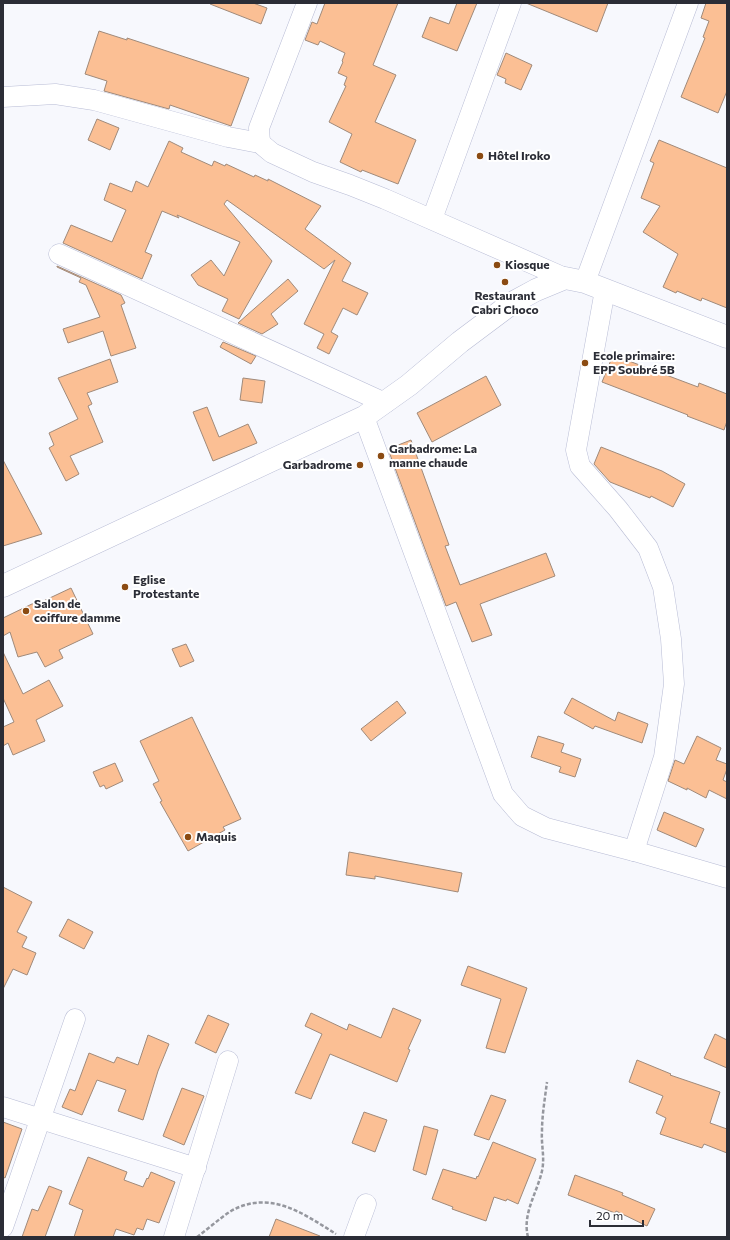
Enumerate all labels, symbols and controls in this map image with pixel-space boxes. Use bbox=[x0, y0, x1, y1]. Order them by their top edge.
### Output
place label: Hôtel Iroko bbox=[488, 148, 551, 162]
marker: Hôtel Iroko bbox=[475, 151, 485, 161]
place label: Kiosque bbox=[505, 257, 550, 271]
marker: Kiosque bbox=[492, 260, 502, 270]
marker: Restaurant Cabri Choco bbox=[500, 277, 510, 287]
place label: Restaurant Cabri Choco bbox=[471, 288, 539, 316]
place label: Ecole primaire: EPP Soubré 5B bbox=[593, 348, 675, 376]
marker: Ecole primaire: EPP Soubré 5B bbox=[580, 358, 590, 368]
place label: Garbadrome: La manne chaude bbox=[389, 441, 477, 469]
marker: Garbadrome: La manne chaude bbox=[376, 451, 386, 461]
place label: Garbadrome bbox=[283, 457, 352, 471]
marker: Garbadrome bbox=[355, 460, 365, 470]
place label: Eglise Protestante bbox=[133, 572, 199, 600]
marker: Eglise Protestante bbox=[120, 582, 130, 592]
place label: Salon de coiffure damme bbox=[34, 596, 121, 624]
marker: Salon de coiffure damme bbox=[21, 606, 31, 616]
place label: Maquis bbox=[196, 829, 237, 843]
marker: Maquis bbox=[183, 832, 193, 842]
scale bar bbox=[590, 1202, 643, 1228]
text: 20 m bbox=[596, 1208, 623, 1222]

